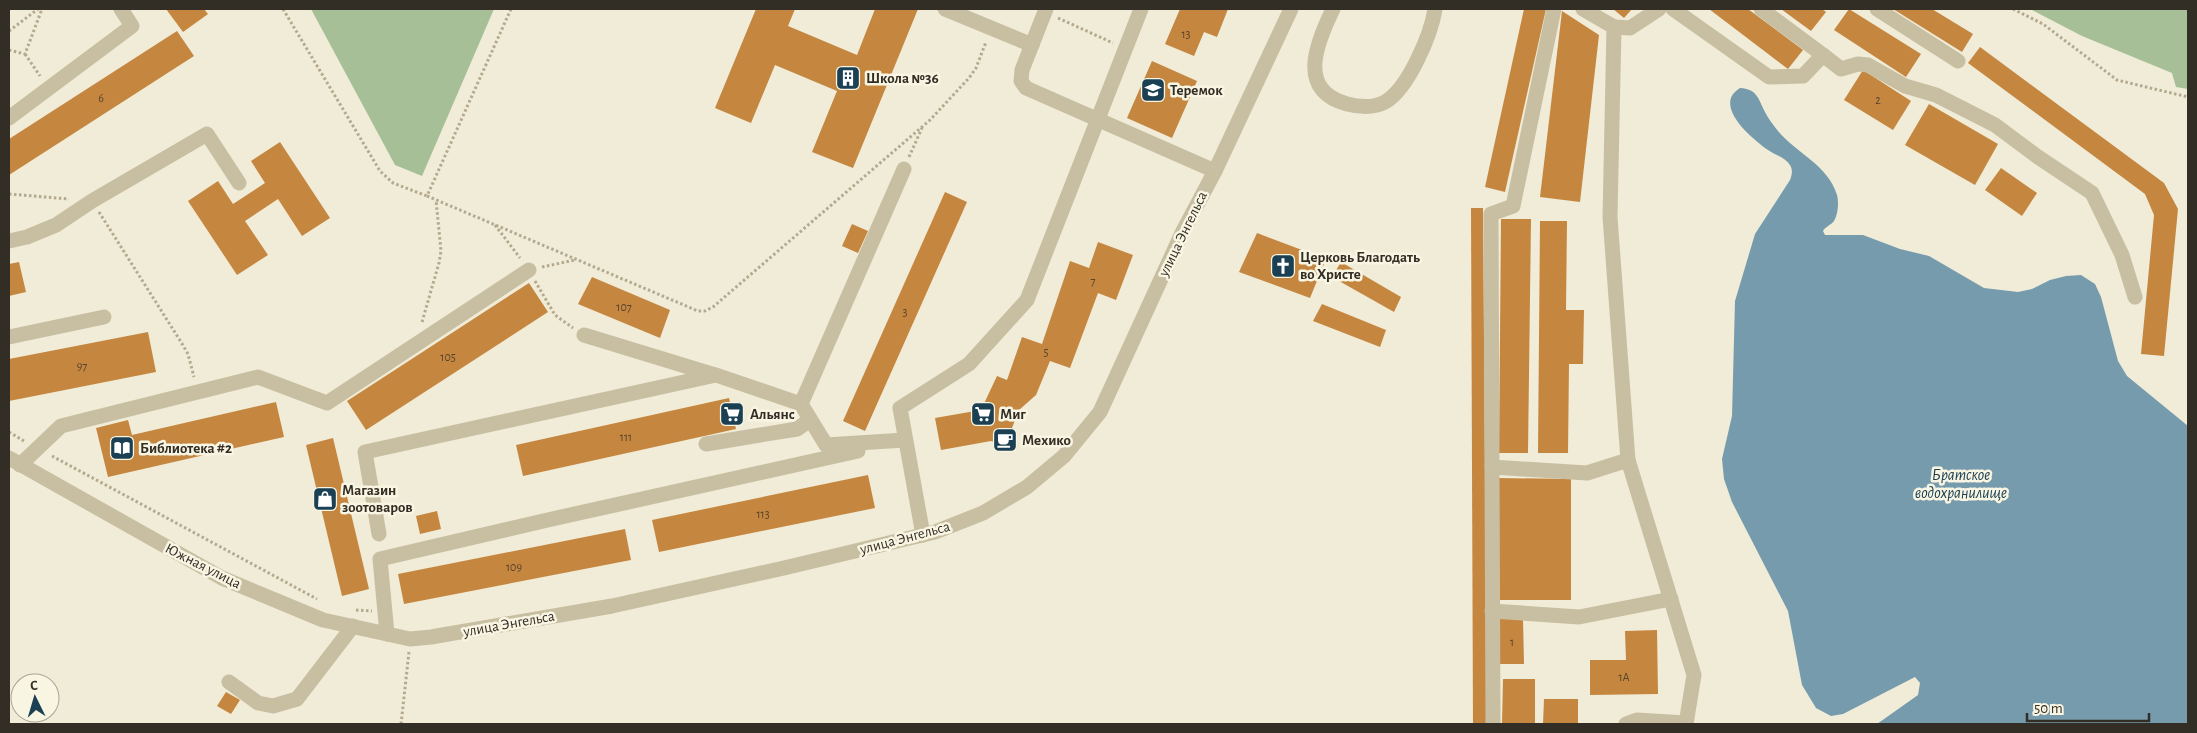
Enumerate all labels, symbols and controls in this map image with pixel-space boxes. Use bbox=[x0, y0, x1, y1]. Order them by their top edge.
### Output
house number: 13 bbox=[1181, 28, 1191, 40]
building icon: Школа №36 bbox=[835, 65, 861, 91]
place label: Школа №36 bbox=[866, 71, 939, 86]
school or university icon: Теремок bbox=[1140, 77, 1166, 103]
place label: Теремок bbox=[1170, 83, 1223, 98]
house number: 6 bbox=[98, 92, 104, 104]
house number: 2 bbox=[1875, 94, 1881, 106]
street label: улица Энгельса bbox=[1156, 189, 1210, 280]
place label: Церковь Благодать во Христе bbox=[1300, 250, 1420, 282]
church icon: Церковь Благодать во Христе bbox=[1270, 253, 1296, 279]
house number: 7 bbox=[1090, 275, 1096, 287]
house number: 107 bbox=[616, 301, 632, 313]
house number: 3 bbox=[903, 306, 908, 318]
house number: 5 bbox=[1043, 346, 1049, 358]
house number: 105 bbox=[440, 351, 456, 363]
house number: 97 bbox=[77, 360, 87, 372]
supermarket icon: Альянс bbox=[719, 401, 745, 427]
supermarket icon: Миг bbox=[970, 401, 996, 427]
place label: Альянс bbox=[750, 407, 795, 422]
place label: Миг bbox=[1000, 407, 1026, 422]
cafe icon: Мехико bbox=[992, 427, 1018, 453]
house number: 111 bbox=[620, 431, 632, 443]
place label: Мехико bbox=[1022, 433, 1071, 448]
library icon: Библиотека #2 bbox=[109, 435, 135, 461]
place label: Библиотека #2 bbox=[140, 441, 232, 456]
water label: Братское водохранилище bbox=[1915, 467, 2007, 502]
place label: Магазин зоотоваров bbox=[342, 483, 413, 515]
shop icon: Магазин зоотоваров bbox=[312, 486, 338, 512]
house number: 113 bbox=[756, 508, 770, 520]
street label: улица Энгельса bbox=[857, 519, 952, 557]
street label: Южная улица bbox=[163, 541, 243, 592]
house number: 109 bbox=[506, 561, 522, 573]
street label: улица Энгельса bbox=[461, 609, 556, 640]
house number: 1 bbox=[1510, 636, 1514, 648]
house number: 1А bbox=[1618, 671, 1630, 683]
north arrow bbox=[10, 673, 60, 723]
text: С bbox=[29, 679, 39, 693]
scale bar bbox=[2027, 690, 2150, 722]
text: 50 m bbox=[2034, 701, 2063, 716]

